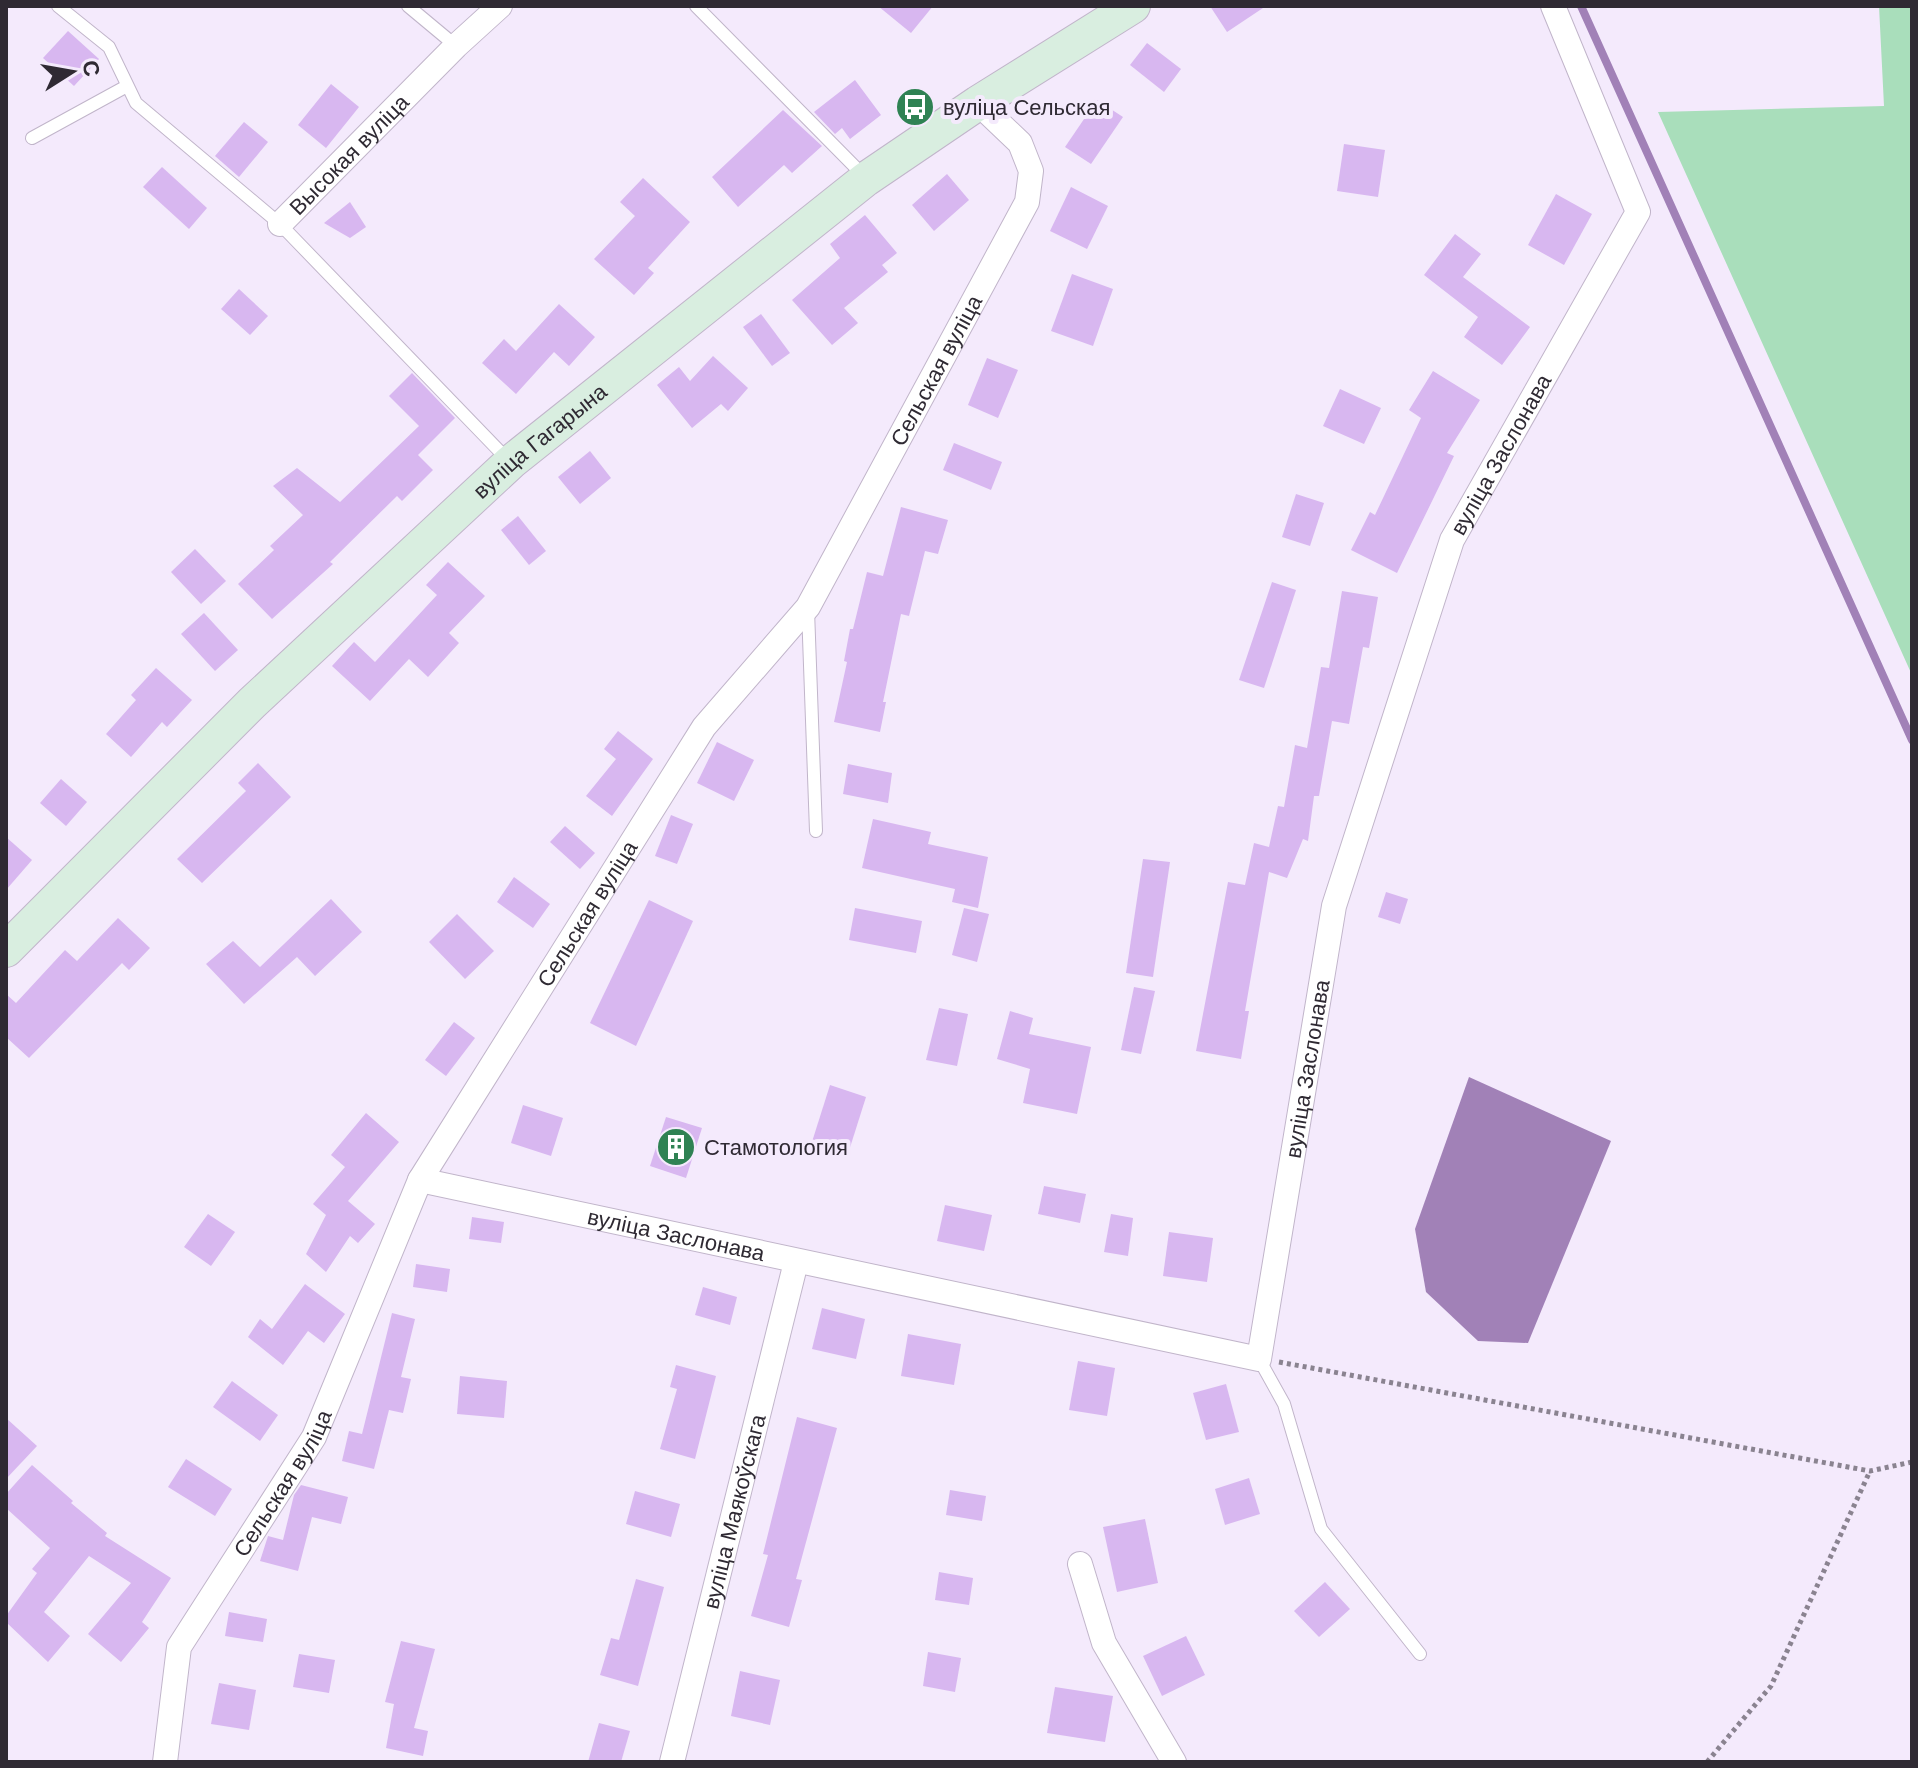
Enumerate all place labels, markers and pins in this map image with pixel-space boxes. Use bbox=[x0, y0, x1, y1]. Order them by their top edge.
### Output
bus stop icon: вуліца Сельская bbox=[894, 86, 936, 128]
place label: вуліца Сельская bbox=[943, 95, 1110, 120]
building icon: Стамотология bbox=[655, 1126, 697, 1168]
place label: Стамотология bbox=[704, 1135, 848, 1160]

